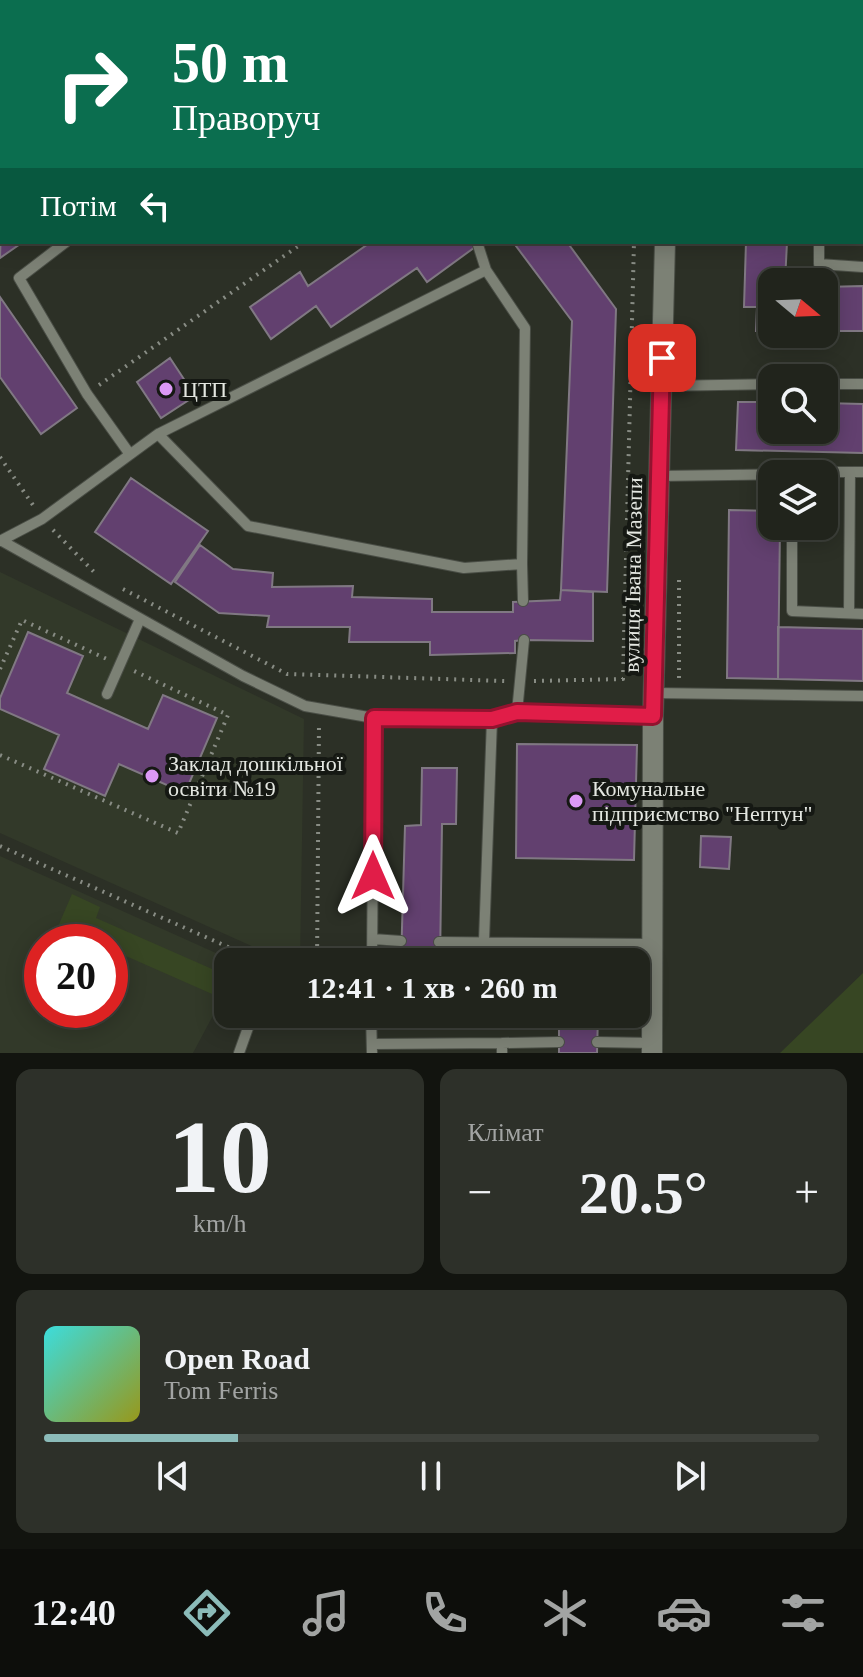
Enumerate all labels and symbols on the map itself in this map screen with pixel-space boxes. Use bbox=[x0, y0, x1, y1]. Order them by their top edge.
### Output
north arrow bbox=[758, 268, 838, 348]
pin bbox=[628, 324, 696, 392]
place label: ЦТП bbox=[182, 377, 227, 402]
marker: ЦТП bbox=[157, 380, 175, 398]
street label: вулиця Івана Мазепи bbox=[619, 477, 647, 673]
place label: Заклад дошкільної освіти №19 bbox=[168, 751, 344, 801]
marker: Заклад дошкільної освіти №19 bbox=[143, 767, 161, 785]
place label: Комунальне підприємство "Нептун" bbox=[592, 776, 813, 826]
marker: Комунальне підприємство "Нептун" bbox=[567, 792, 585, 810]
position arrow bbox=[331, 834, 415, 918]
speed limit sign: 20 bbox=[24, 924, 128, 1028]

